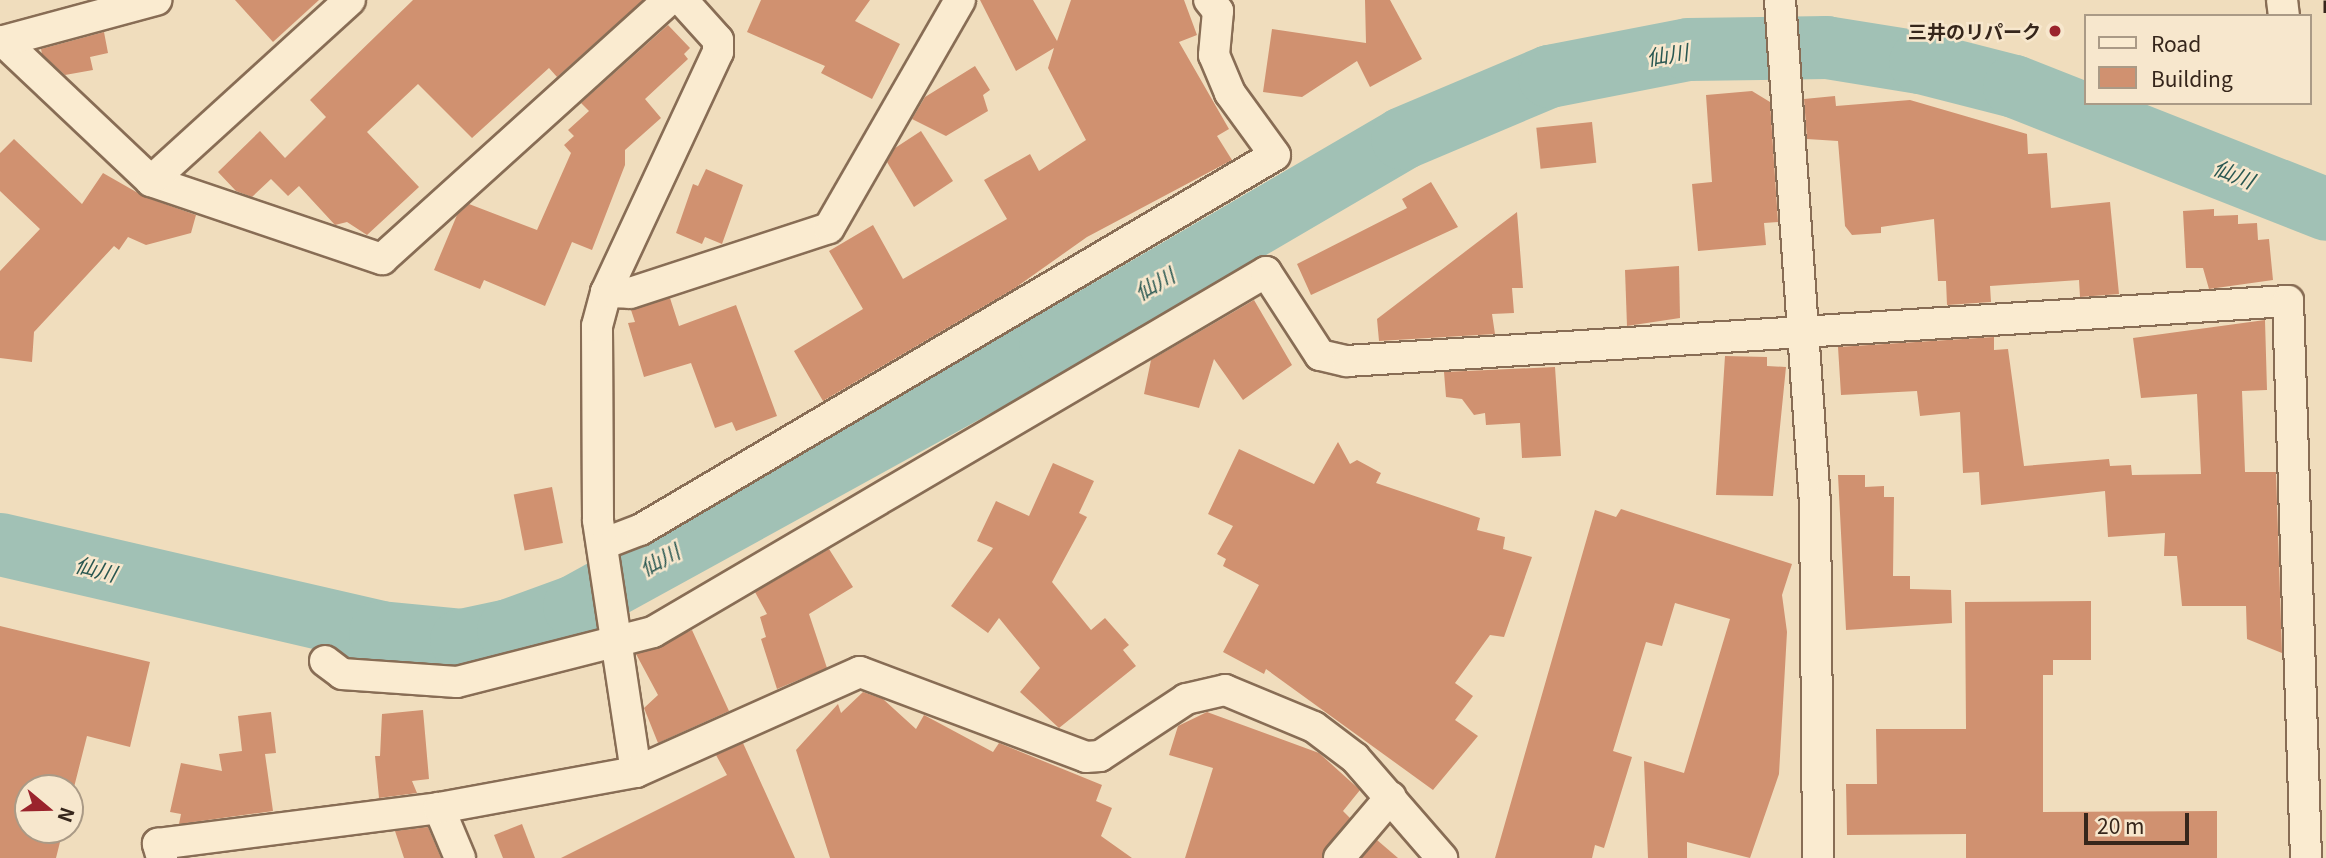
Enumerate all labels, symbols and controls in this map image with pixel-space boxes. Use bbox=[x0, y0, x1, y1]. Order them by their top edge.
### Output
legend bbox=[2084, 14, 2312, 105]
place label: 三井のリパーク bbox=[1908, 20, 2041, 42]
marker: 三井のリパーク bbox=[2047, 23, 2063, 39]
text: Road bbox=[2151, 28, 2201, 58]
water label: 仙川 bbox=[1644, 38, 1690, 70]
text: Building bbox=[2151, 63, 2233, 93]
water label: 仙川 bbox=[2210, 153, 2258, 193]
water label: 仙川 bbox=[1130, 262, 1178, 304]
water label: 仙川 bbox=[635, 538, 683, 580]
water label: 仙川 bbox=[73, 551, 119, 585]
north arrow bbox=[14, 774, 84, 844]
scale bar bbox=[2088, 798, 2193, 842]
text: N bbox=[52, 804, 83, 826]
text: 20 m bbox=[2097, 810, 2144, 840]

